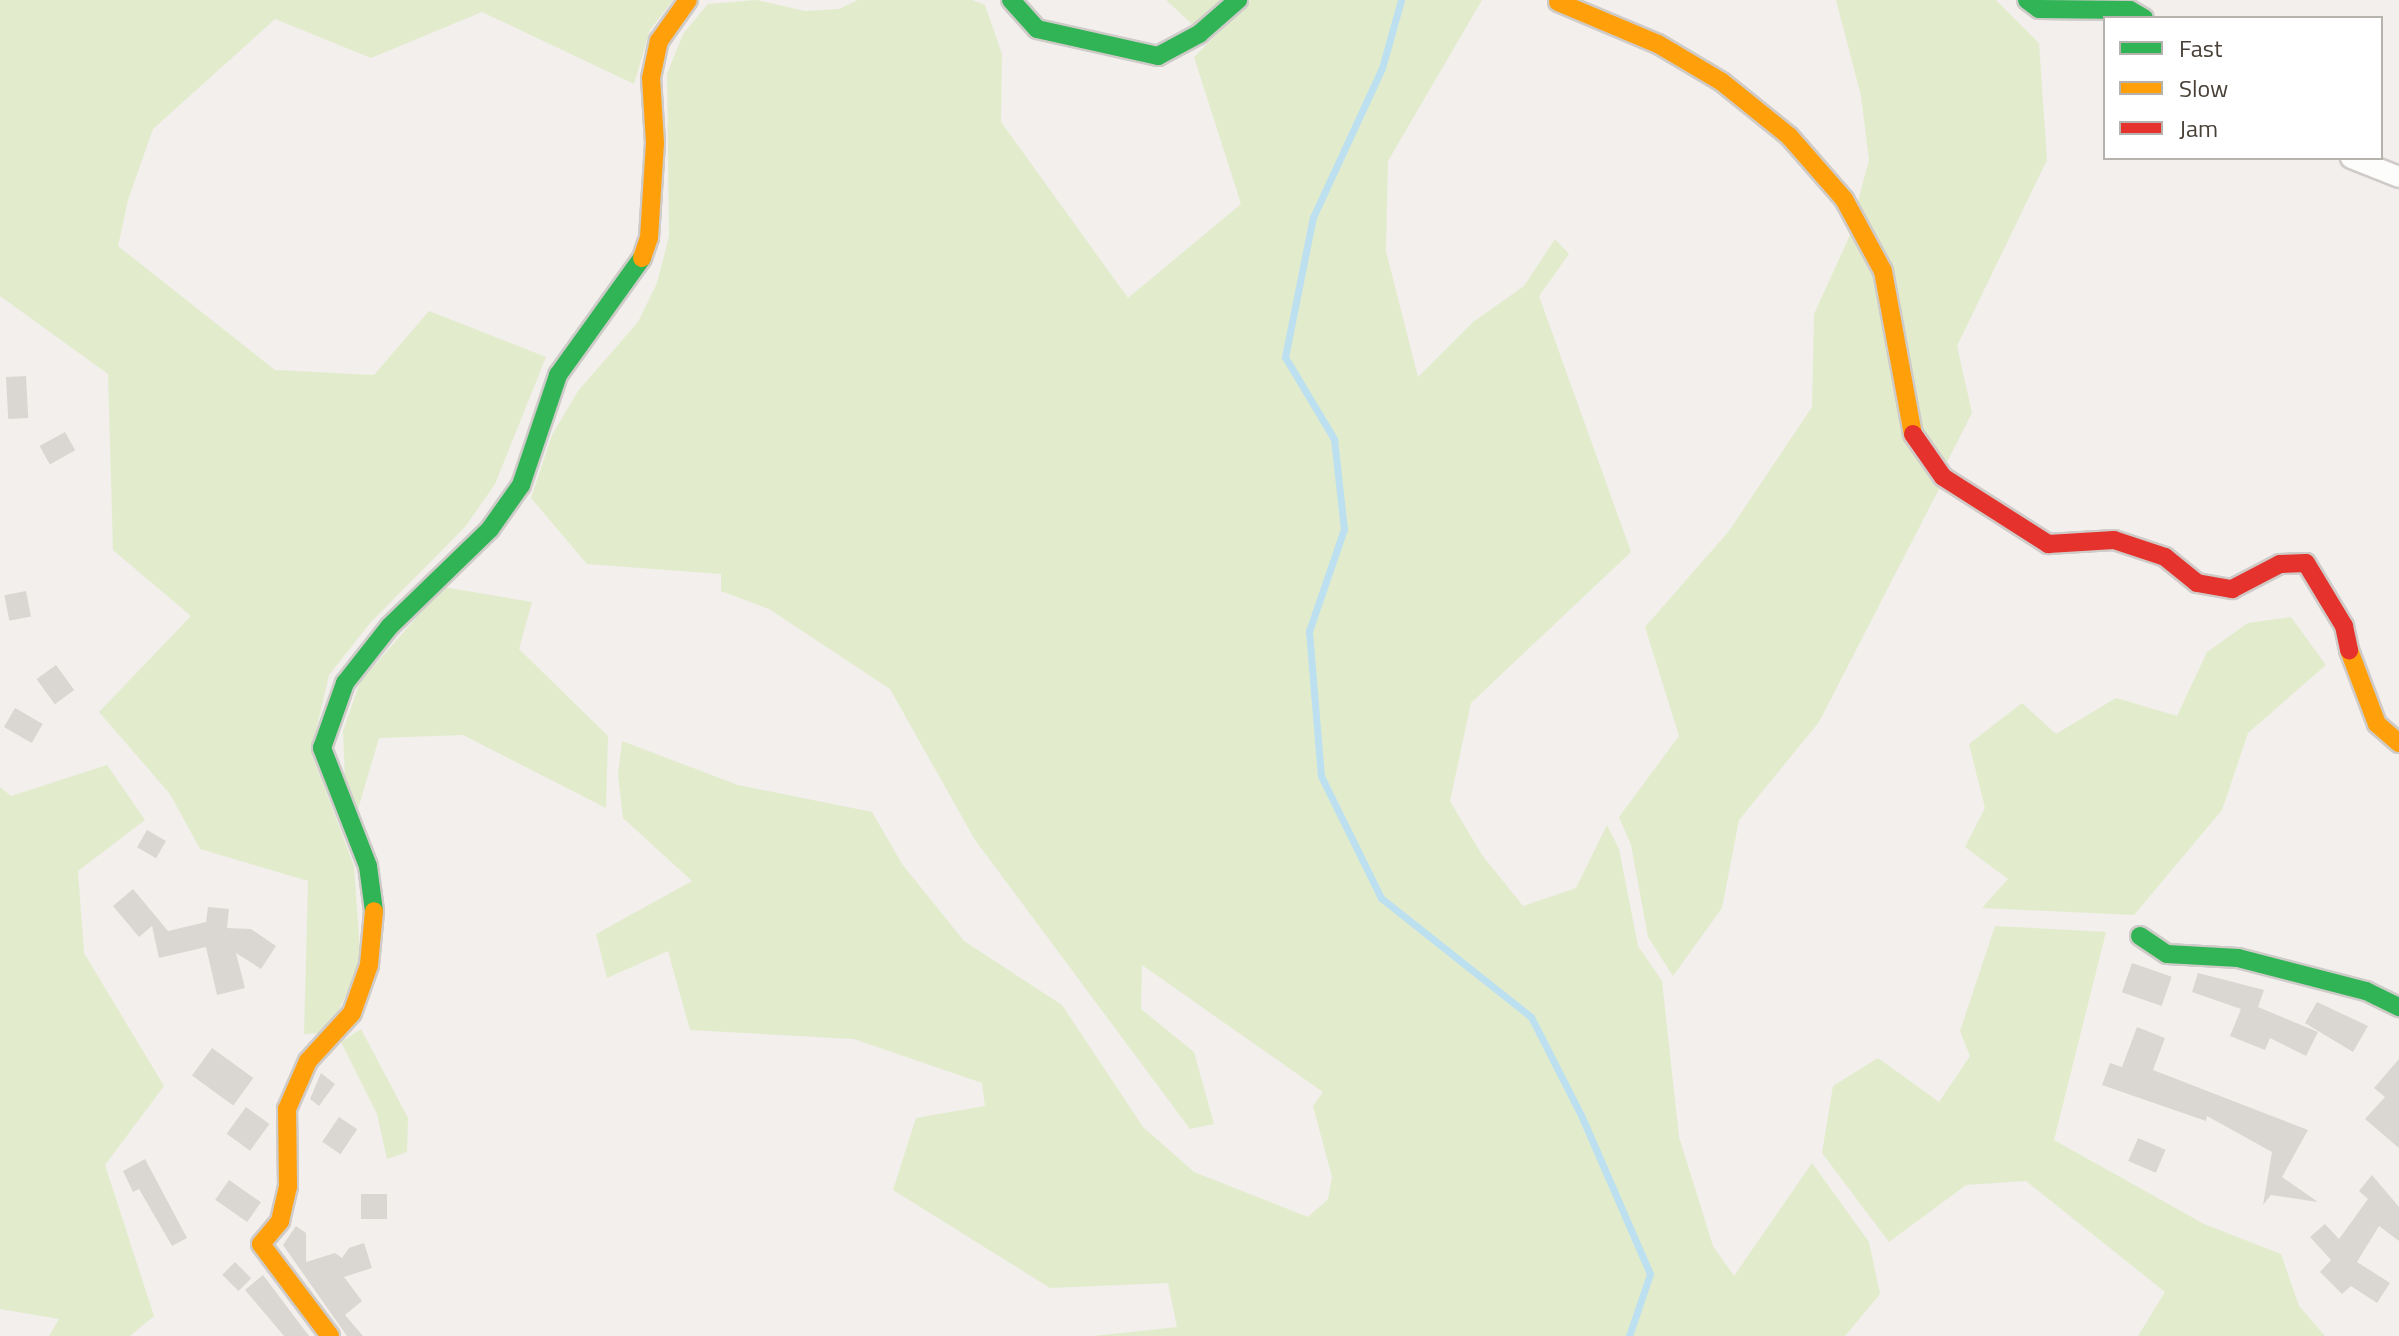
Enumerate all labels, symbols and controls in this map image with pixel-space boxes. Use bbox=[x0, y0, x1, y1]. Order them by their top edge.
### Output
legend bbox=[2103, 16, 2383, 160]
text: Fast bbox=[2179, 30, 2222, 66]
text: Slow bbox=[2179, 70, 2228, 106]
text: Jam bbox=[2179, 110, 2218, 146]

